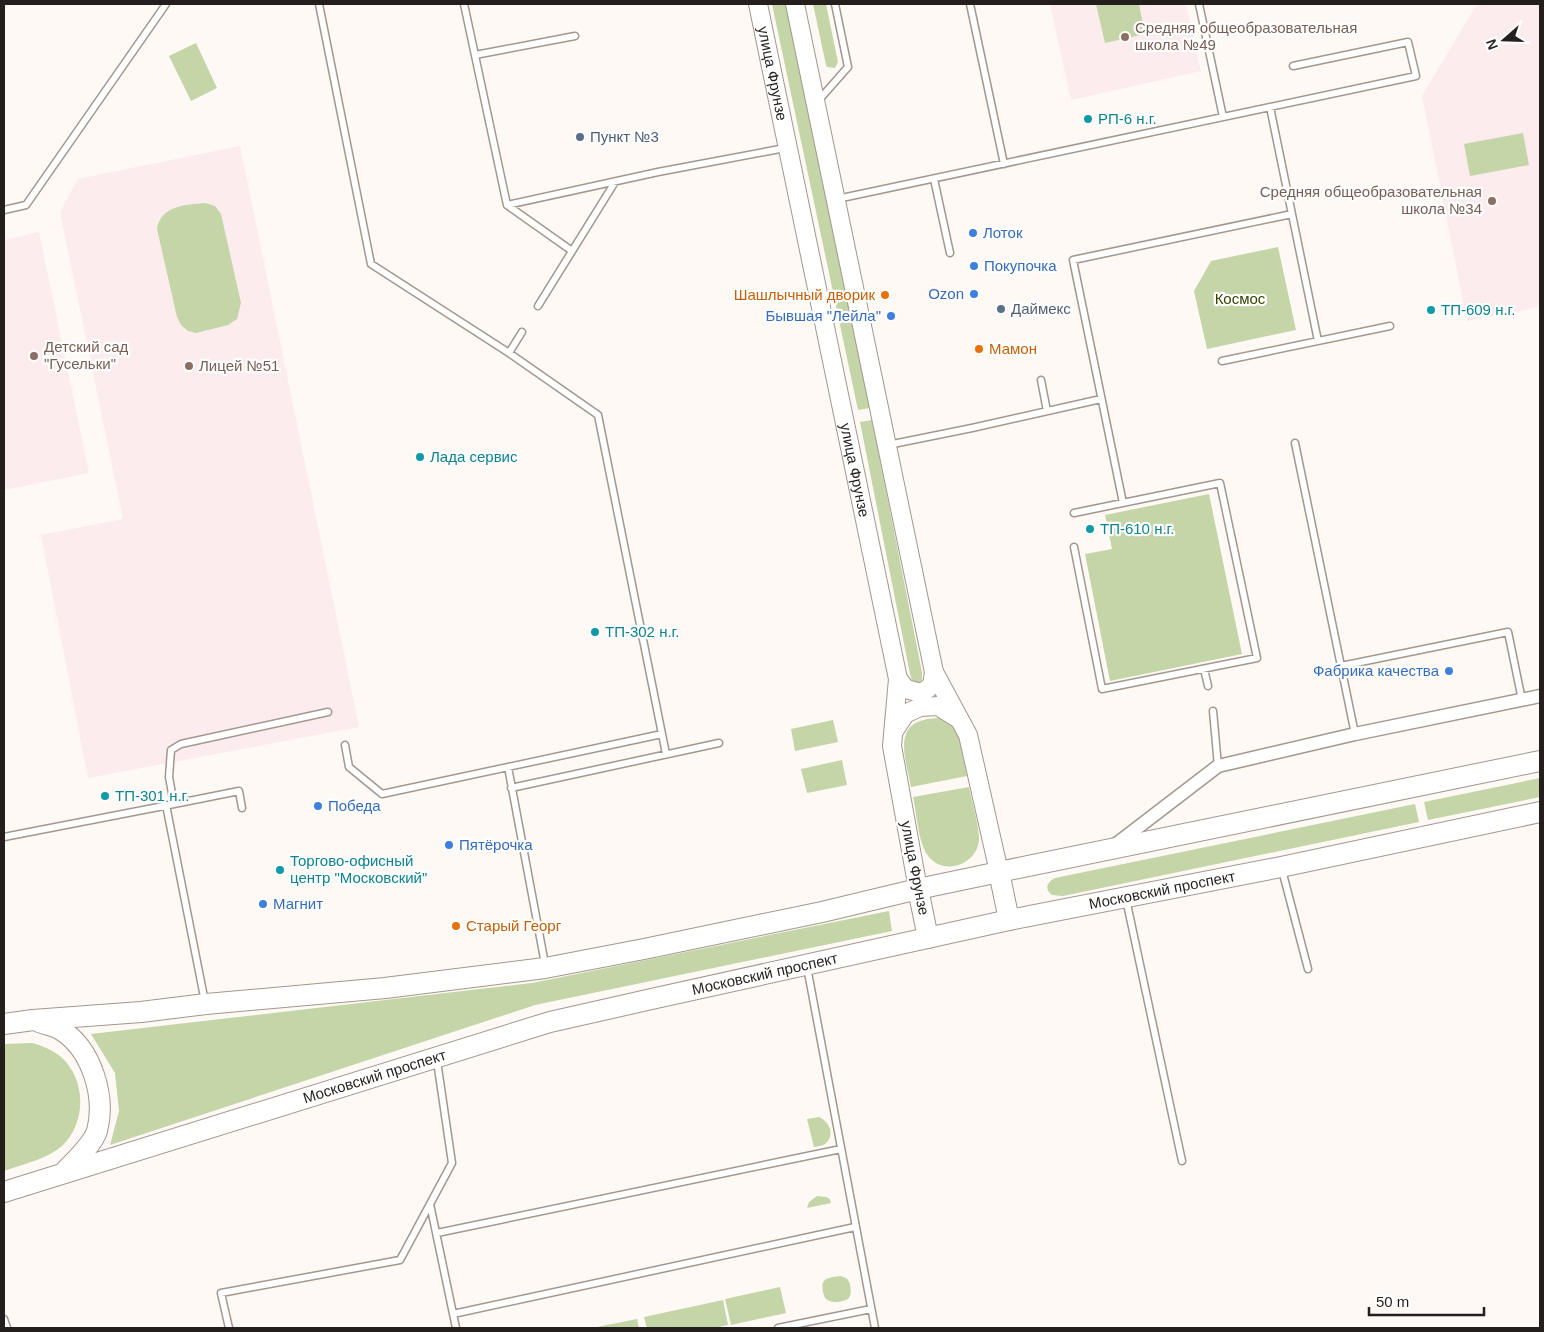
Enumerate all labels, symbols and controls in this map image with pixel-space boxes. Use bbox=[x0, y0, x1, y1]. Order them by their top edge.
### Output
north arrow bbox=[1479, 15, 1529, 65]
place label: Средняя общеобразовательная школа №49 bbox=[1135, 19, 1357, 53]
street label: улица Фрунзе bbox=[755, 25, 791, 122]
marker: Средняя общеобразовательная школа №49 bbox=[1119, 31, 1131, 43]
text: N bbox=[1483, 37, 1501, 52]
place label: РП-6 н.г. bbox=[1098, 110, 1157, 127]
marker: РП-6 н.г. bbox=[1082, 113, 1094, 125]
place label: Пункт №3 bbox=[590, 128, 659, 145]
marker: Пункт №3 bbox=[574, 131, 586, 143]
place label: Средняя общеобразовательная школа №34 bbox=[1260, 183, 1482, 217]
marker: Средняя общеобразовательная школа №34 bbox=[1486, 195, 1498, 207]
place label: Лоток bbox=[983, 224, 1023, 241]
marker: Лоток bbox=[967, 227, 979, 239]
place label: Покупочка bbox=[984, 257, 1057, 274]
marker: Покупочка bbox=[968, 260, 980, 272]
place label: Ozon bbox=[928, 285, 964, 302]
place label: Шашлычный дворик bbox=[734, 286, 875, 303]
marker: Ozon bbox=[968, 288, 980, 300]
marker: Шашлычный дворик bbox=[879, 289, 891, 301]
park label: Космос bbox=[1215, 290, 1266, 307]
place label: Даймекс bbox=[1011, 300, 1071, 317]
place label: ТП-609 н.г. bbox=[1441, 301, 1515, 318]
marker: Даймекс bbox=[995, 303, 1007, 315]
marker: ТП-609 н.г. bbox=[1425, 304, 1437, 316]
place label: Бывшая "Лейла" bbox=[765, 307, 881, 324]
marker: Бывшая "Лейла" bbox=[885, 310, 897, 322]
place label: Детский сад "Гусельки" bbox=[44, 338, 129, 372]
place label: Мамон bbox=[989, 340, 1037, 357]
marker: Мамон bbox=[973, 343, 985, 355]
marker: Детский сад "Гусельки" bbox=[28, 350, 40, 362]
place label: Лицей №51 bbox=[199, 357, 279, 374]
marker: Лицей №51 bbox=[183, 360, 195, 372]
street label: улица Фрунзе bbox=[837, 421, 873, 519]
place label: Лада сервис bbox=[430, 448, 518, 465]
marker: Лада сервис bbox=[414, 451, 426, 463]
place label: ТП-610 н.г. bbox=[1100, 520, 1174, 537]
marker: ТП-610 н.г. bbox=[1084, 523, 1096, 535]
place label: ТП-302 н.г. bbox=[605, 623, 679, 640]
marker: ТП-302 н.г. bbox=[589, 626, 601, 638]
place label: Фабрика качества bbox=[1313, 662, 1440, 679]
marker: Фабрика качества bbox=[1443, 665, 1455, 677]
place label: ТП-301 н.г. bbox=[115, 787, 189, 804]
marker: ТП-301 н.г. bbox=[99, 790, 111, 802]
place label: Победа bbox=[328, 797, 381, 814]
marker: Победа bbox=[312, 800, 324, 812]
street label: улица Фрунзе bbox=[898, 819, 933, 917]
place label: Пятёрочка bbox=[459, 836, 533, 853]
marker: Пятёрочка bbox=[443, 839, 455, 851]
place label: Торгово-офисный центр "Московский" bbox=[290, 852, 427, 886]
marker: Торгово-офисный центр "Московский" bbox=[274, 864, 286, 876]
street label: Московский проспект bbox=[1087, 867, 1237, 912]
place label: Магнит bbox=[273, 895, 323, 912]
marker: Магнит bbox=[257, 898, 269, 910]
place label: Старый Георг bbox=[466, 917, 562, 934]
marker: Старый Георг bbox=[450, 920, 462, 932]
street label: Московский проспект bbox=[690, 949, 839, 998]
street label: Московский проспект bbox=[301, 1046, 448, 1106]
scale bar bbox=[1369, 1284, 1484, 1316]
text: 50 m bbox=[1376, 1293, 1409, 1310]

